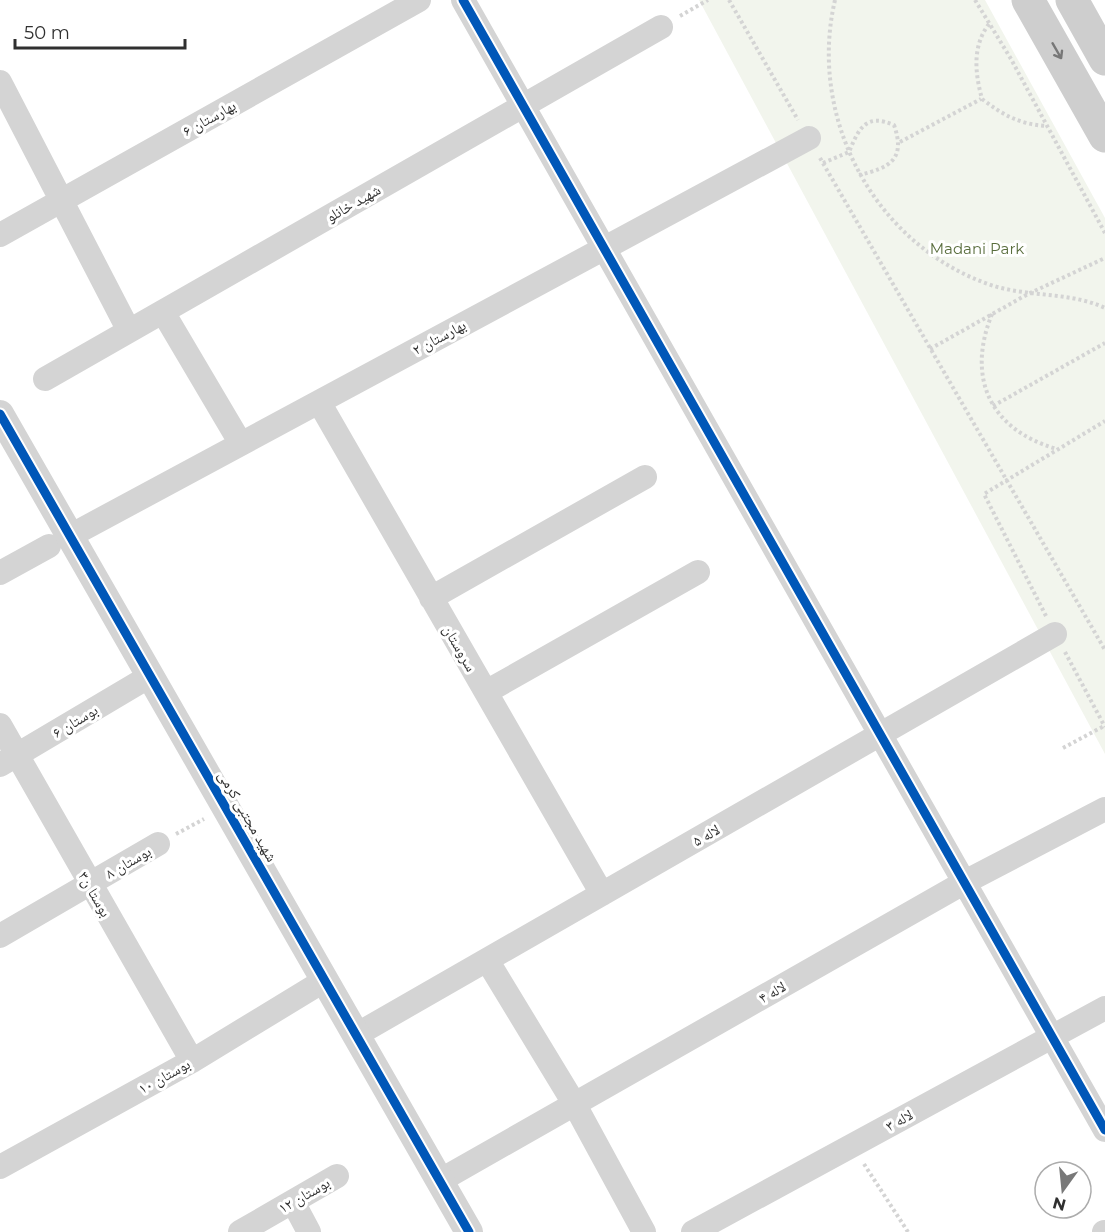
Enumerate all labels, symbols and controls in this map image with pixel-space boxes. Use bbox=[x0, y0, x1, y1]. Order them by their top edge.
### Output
scale bar bbox=[15, 12, 184, 50]
text: 50 m bbox=[24, 22, 70, 44]
one-way arrow bbox=[1051, 42, 1063, 59]
street label: بهارستان ۶ bbox=[179, 96, 239, 141]
street label: شهید خانلو bbox=[322, 180, 384, 226]
park label: Madani Park bbox=[930, 239, 1024, 258]
street label: بهارستان ۲ bbox=[409, 315, 470, 360]
street label: سروستان bbox=[438, 621, 481, 675]
street label: بوستان ۶ bbox=[49, 700, 102, 743]
street label: شهید مجتبی کرمی bbox=[213, 767, 282, 866]
street label: لاله ۵ bbox=[689, 820, 723, 850]
street label: بوستان ۸ bbox=[102, 841, 155, 884]
street label: بوستا ن۳ bbox=[73, 868, 116, 921]
street label: لاله ۴ bbox=[755, 977, 789, 1007]
street label: بوستان ۱۰ bbox=[135, 1054, 194, 1099]
street label: لاله ۳ bbox=[882, 1105, 916, 1135]
north arrow bbox=[1033, 1160, 1093, 1220]
street label: بوستان ۱۲ bbox=[275, 1173, 334, 1218]
text: N bbox=[1051, 1193, 1068, 1215]

